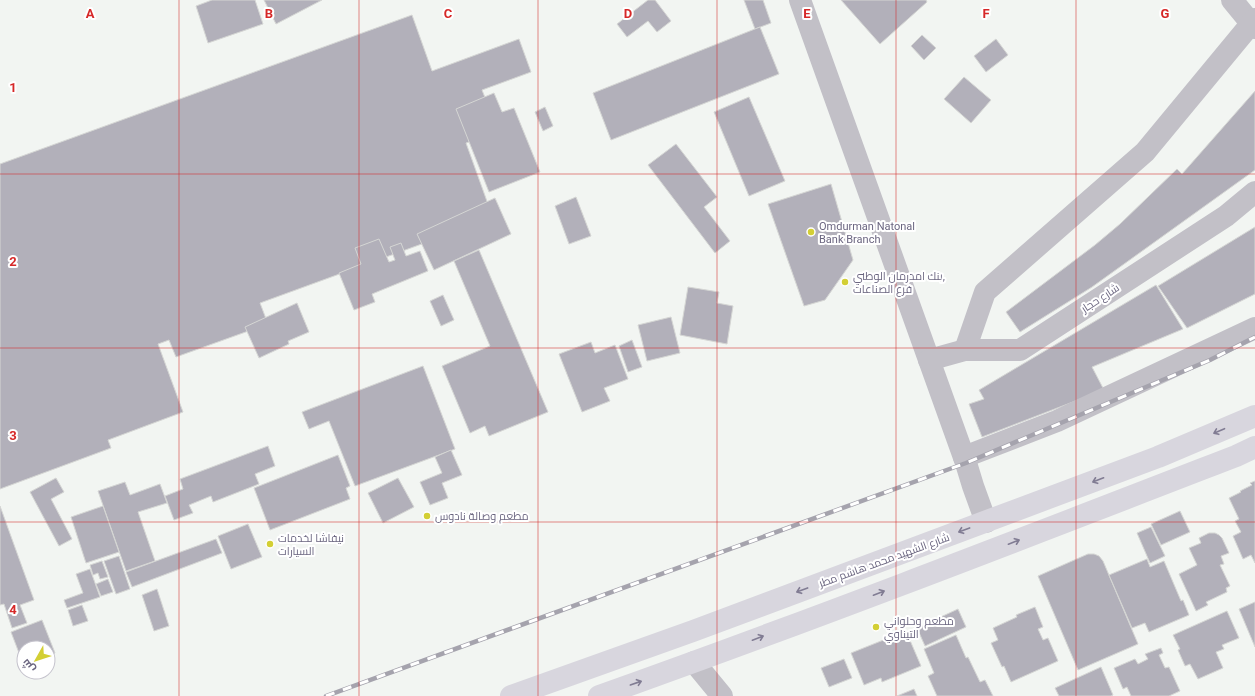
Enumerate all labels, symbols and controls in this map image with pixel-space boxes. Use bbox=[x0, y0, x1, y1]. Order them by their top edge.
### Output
text: A bbox=[86, 6, 95, 21]
text: B bbox=[265, 6, 273, 21]
text: C bbox=[444, 6, 453, 21]
text: D bbox=[624, 6, 632, 21]
text: E bbox=[803, 6, 811, 21]
text: F bbox=[982, 6, 990, 21]
text: G bbox=[1161, 6, 1170, 21]
text: 1 bbox=[9, 80, 17, 95]
place label: Omdurman Natonal Bank Branch bbox=[819, 220, 915, 246]
marker: Omdurman Natonal Bank Branch bbox=[806, 227, 816, 237]
text: 2 bbox=[9, 254, 17, 269]
place label: بنك امدرمان الوطني, فرع الصناعات bbox=[853, 270, 945, 297]
marker: بنك امدرمان الوطني, فرع الصناعات bbox=[840, 277, 850, 287]
street label: شارع حجار bbox=[1078, 281, 1122, 317]
text: 3 bbox=[9, 428, 17, 443]
one-way arrow bbox=[1214, 428, 1226, 436]
one-way arrow bbox=[1093, 476, 1105, 484]
place label: مطعم وصالة نادوس bbox=[435, 510, 528, 524]
marker: مطعم وصالة نادوس bbox=[422, 511, 432, 521]
one-way arrow bbox=[958, 527, 970, 535]
street label: شارع الشهيد محمد هاشم مطر bbox=[816, 531, 952, 591]
place label: نيفاشا لخدمات السيارات bbox=[278, 532, 344, 558]
one-way arrow bbox=[1008, 538, 1020, 545]
marker: نيفاشا لخدمات السيارات bbox=[265, 539, 275, 549]
one-way arrow bbox=[797, 587, 809, 595]
one-way arrow bbox=[873, 588, 885, 596]
text: 4 bbox=[9, 602, 17, 617]
place label: مطعم وحلواني التيناوي bbox=[884, 615, 954, 643]
marker: مطعم وحلواني التيناوي bbox=[871, 622, 881, 632]
one-way arrow bbox=[751, 634, 763, 642]
north arrow bbox=[16, 640, 56, 680]
text: ش bbox=[19, 656, 38, 676]
one-way arrow bbox=[629, 679, 642, 686]

